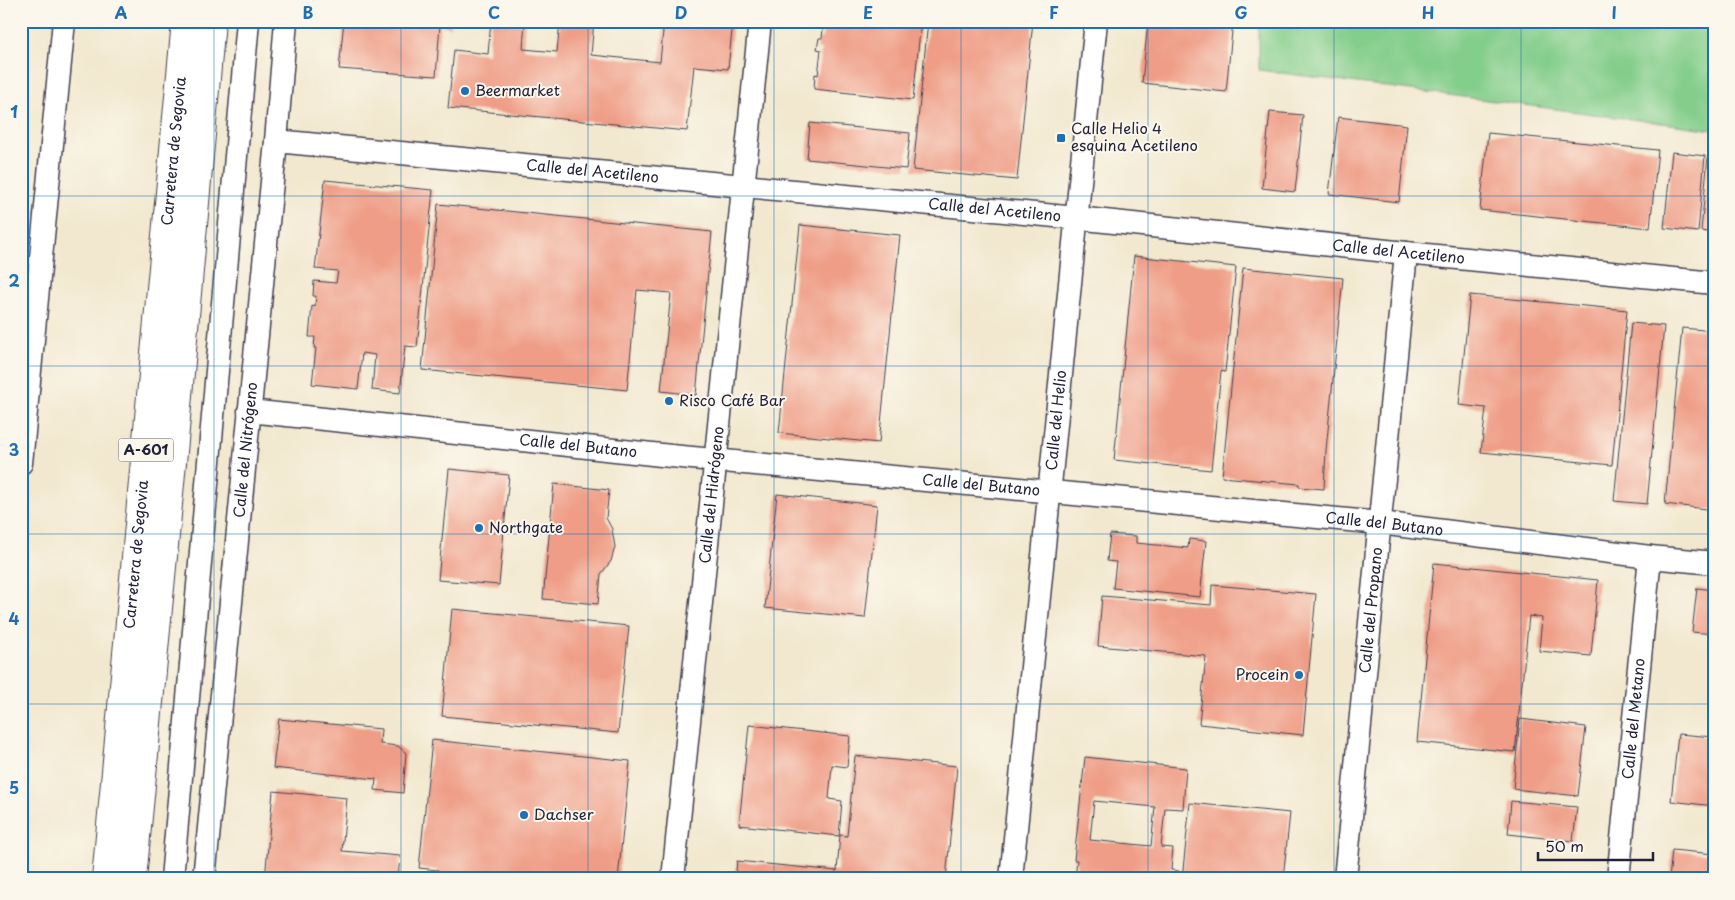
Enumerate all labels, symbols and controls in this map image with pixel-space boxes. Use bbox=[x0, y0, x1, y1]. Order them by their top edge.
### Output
text: A bbox=[115, 0, 128, 24]
text: B bbox=[303, 0, 314, 24]
text: C bbox=[488, 0, 500, 24]
text: D bbox=[675, 0, 687, 24]
text: E bbox=[863, 0, 873, 24]
text: F bbox=[1049, 0, 1059, 24]
text: G bbox=[1234, 0, 1248, 24]
text: H bbox=[1422, 0, 1434, 24]
text: I bbox=[1611, 0, 1617, 24]
street label: Carretera de Segovia bbox=[154, 75, 191, 226]
place label: Beermarket bbox=[475, 78, 560, 101]
marker: Beermarket bbox=[459, 85, 471, 97]
text: 1 bbox=[10, 99, 18, 123]
place label: Calle Helio 4 esquina Acetileno bbox=[1071, 116, 1198, 156]
marker: Calle Helio 4 esquina Acetileno bbox=[1055, 132, 1067, 144]
street label: Calle del Acetileno bbox=[525, 152, 660, 188]
street label: Calle del Acetileno bbox=[927, 191, 1062, 227]
street label: Calle del Acetileno bbox=[1331, 232, 1466, 269]
text: 2 bbox=[8, 268, 20, 292]
street label: Calle del Helio bbox=[1039, 369, 1071, 471]
street label: Calle del Nitrógeno bbox=[226, 381, 262, 519]
place label: Risco Café Bar bbox=[679, 388, 785, 411]
marker: Risco Café Bar bbox=[663, 395, 675, 407]
street label: Calle del Hidrógeno bbox=[692, 425, 729, 565]
street label: Calle del Butano bbox=[518, 427, 638, 462]
text: 3 bbox=[9, 437, 19, 461]
road number: A-601 bbox=[118, 438, 174, 462]
street label: Calle del Butano bbox=[921, 467, 1041, 501]
street label: Carretera de Segovia bbox=[116, 478, 153, 630]
street label: Calle del Butano bbox=[1325, 505, 1445, 541]
place label: Northgate bbox=[489, 515, 563, 538]
marker: Northgate bbox=[473, 522, 485, 534]
street label: Calle del Propano bbox=[1352, 546, 1387, 674]
text: 4 bbox=[9, 606, 20, 630]
street label: Calle del Metano bbox=[1615, 657, 1650, 780]
place label: Procein bbox=[1235, 662, 1289, 685]
marker: Procein bbox=[1293, 669, 1305, 681]
text: 5 bbox=[9, 775, 19, 799]
place label: Dachser bbox=[534, 802, 594, 825]
marker: Dachser bbox=[518, 809, 530, 821]
scale bar bbox=[1538, 830, 1652, 862]
text: 50 m bbox=[1545, 834, 1584, 857]

